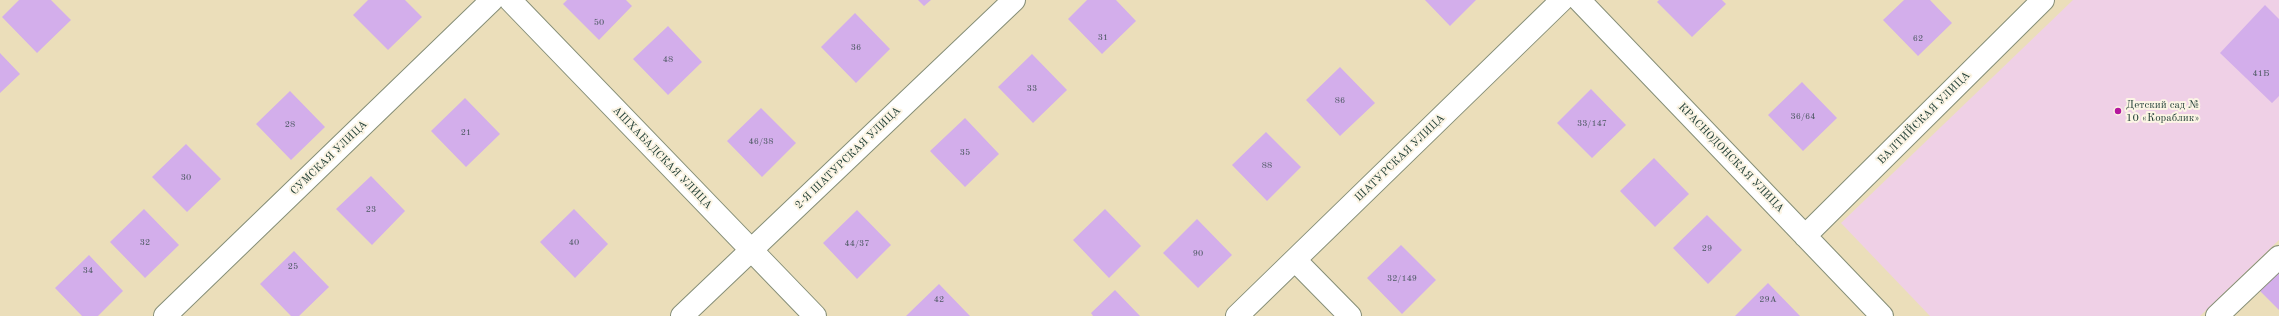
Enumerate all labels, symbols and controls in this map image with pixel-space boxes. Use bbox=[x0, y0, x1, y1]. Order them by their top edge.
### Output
house number: 50 bbox=[594, 18, 604, 28]
house number: 31 bbox=[1098, 33, 1108, 43]
house number: 62 bbox=[1913, 34, 1923, 44]
house number: 36 bbox=[851, 43, 861, 53]
house number: 48 bbox=[663, 55, 673, 65]
street label: БАЛТИЙСКАЯ УЛИЦА bbox=[1875, 69, 1973, 167]
house number: 41Б bbox=[2253, 69, 2269, 79]
house number: 33 bbox=[1027, 84, 1037, 94]
house number: 86 bbox=[1335, 96, 1345, 106]
place label: Детский сад № 10 «Кораблик» bbox=[2126, 98, 2200, 124]
street label: КРАСНОДОНСКАЯ УЛИЦА bbox=[1675, 101, 1787, 215]
street label: АШХАБАДСКАЯ УЛИЦА bbox=[609, 104, 715, 212]
street label: 2-Я ШАТУРСКАЯ УЛИЦА bbox=[792, 104, 904, 212]
marker: Детский сад № 10 «Кораблик» bbox=[2113, 106, 2123, 116]
street label: ШАТУРСКАЯ УЛИЦА bbox=[1352, 112, 1448, 204]
house number: 36/64 bbox=[1791, 112, 1815, 122]
street label: СУМСКАЯ УЛИЦА bbox=[288, 118, 370, 198]
house number: 33/147 bbox=[1577, 119, 1607, 129]
house number: 28 bbox=[285, 120, 295, 130]
house number: 21 bbox=[461, 128, 471, 138]
house number: 46/38 bbox=[749, 137, 773, 147]
house number: 35 bbox=[960, 148, 970, 158]
house number: 88 bbox=[1262, 161, 1272, 171]
house number: 30 bbox=[181, 173, 191, 183]
house number: 23 bbox=[366, 205, 376, 215]
house number: 32 bbox=[140, 238, 150, 248]
house number: 40 bbox=[569, 238, 579, 248]
house number: 44/37 bbox=[845, 239, 869, 249]
house number: 29 bbox=[1702, 244, 1712, 254]
house number: 90 bbox=[1193, 249, 1203, 259]
house number: 25 bbox=[288, 262, 298, 272]
house number: 34 bbox=[83, 266, 93, 276]
house number: 32/149 bbox=[1387, 274, 1417, 284]
house number: 42 bbox=[934, 295, 944, 305]
house number: 29А bbox=[1759, 295, 1777, 305]

